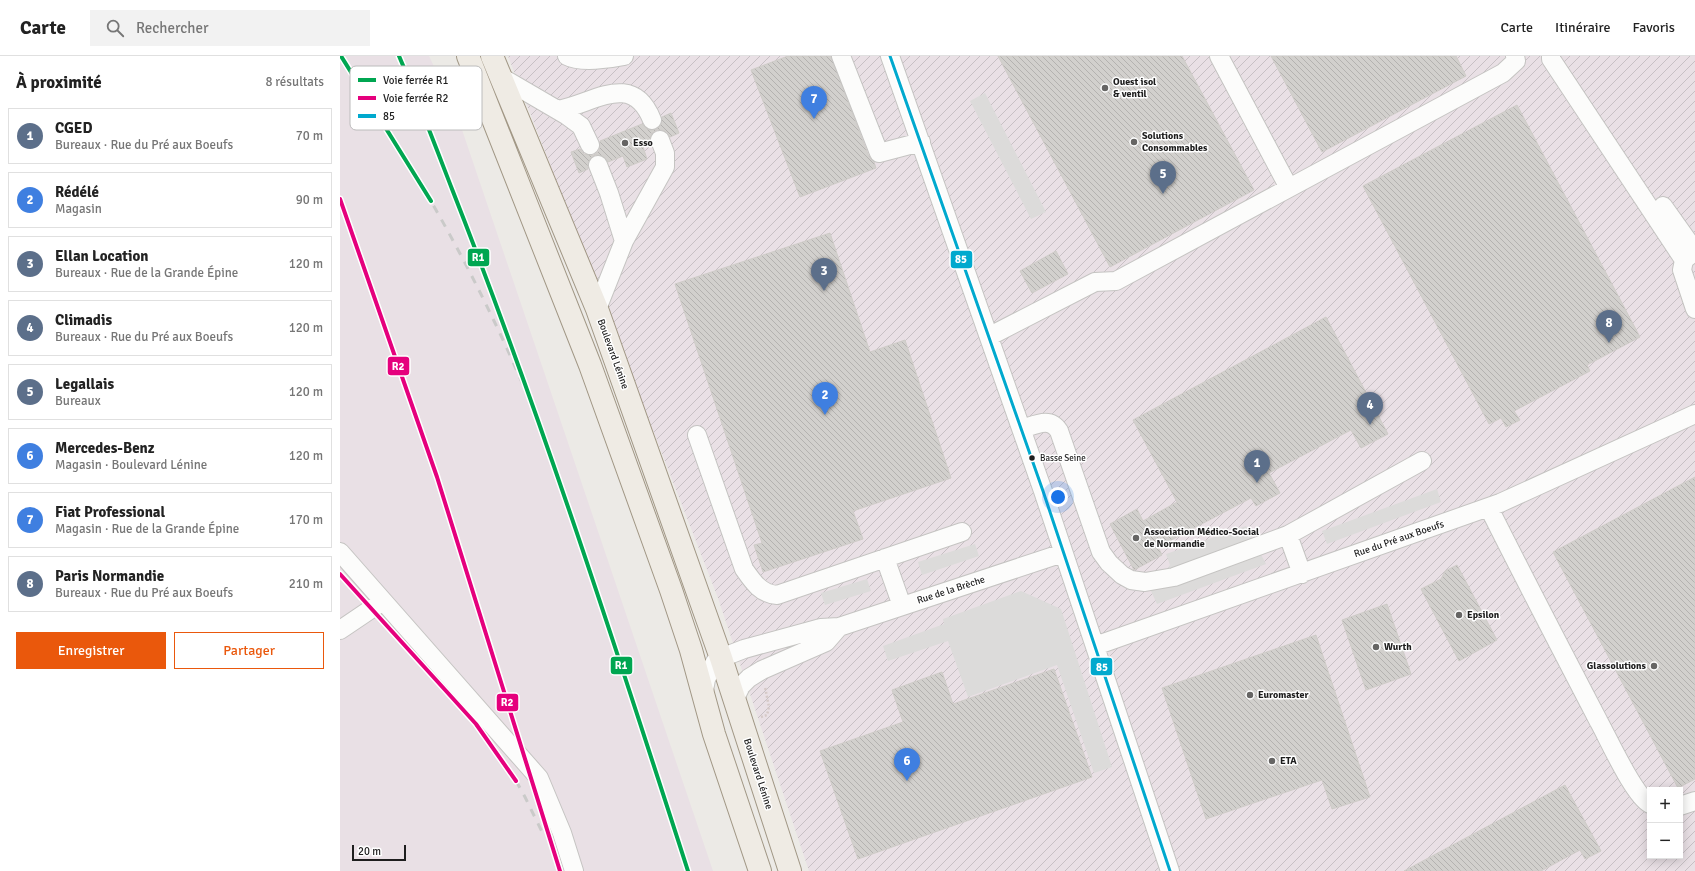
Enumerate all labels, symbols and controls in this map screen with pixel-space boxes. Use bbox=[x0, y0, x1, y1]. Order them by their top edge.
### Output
search box bbox=[90, 10, 370, 46]
text: Carte bbox=[20, 16, 66, 40]
icon: search bbox=[104, 17, 126, 39]
text: Rechercher bbox=[136, 19, 209, 37]
text: Carte bbox=[1500, 19, 1533, 36]
text: Itinéraire bbox=[1555, 19, 1611, 36]
text: Favoris bbox=[1633, 19, 1675, 36]
legend bbox=[350, 66, 482, 130]
text: À proximité bbox=[16, 72, 102, 93]
text: 8 résultats bbox=[265, 74, 324, 90]
text: Voie ferrée R1 bbox=[383, 74, 448, 87]
place label: Ouest isol & ventil bbox=[1113, 76, 1156, 100]
marker: Ouest isol & ventil bbox=[1100, 83, 1110, 93]
pin: 7 bbox=[801, 86, 827, 119]
text: Voie ferrée R2 bbox=[383, 92, 448, 105]
text: 85 bbox=[383, 110, 395, 123]
text: CGED bbox=[55, 119, 92, 137]
text: 1 bbox=[26, 128, 34, 144]
text: 70 m bbox=[296, 128, 323, 144]
place label: Solutions Consommables bbox=[1142, 130, 1208, 154]
text: Bureaux · Rue du Pré aux Boeufs bbox=[55, 137, 233, 153]
place label: Esso bbox=[633, 137, 653, 149]
marker: Solutions Consommables bbox=[1129, 137, 1139, 147]
marker: Esso bbox=[620, 138, 630, 148]
pin: 5 bbox=[1150, 161, 1176, 194]
text: Rédélé bbox=[55, 183, 99, 201]
text: 2 bbox=[26, 192, 34, 208]
text: 90 m bbox=[296, 192, 323, 208]
text: Magasin bbox=[55, 201, 102, 217]
text: Ellan Location bbox=[55, 247, 148, 265]
line badge: R1 bbox=[467, 248, 490, 267]
line badge: 85 bbox=[950, 250, 973, 269]
text: R1 bbox=[472, 251, 484, 264]
text: 85 bbox=[955, 253, 967, 266]
text: 3 bbox=[26, 256, 34, 272]
text: 120 m bbox=[289, 256, 323, 272]
pin: 3 bbox=[811, 258, 837, 291]
text: Bureaux · Rue de la Grande Épine bbox=[55, 265, 238, 281]
pin: 8 bbox=[1596, 310, 1622, 343]
text: Climadis bbox=[55, 311, 112, 329]
street label: Boulevard Lénine bbox=[595, 317, 631, 391]
text: 4 bbox=[26, 320, 34, 336]
text: 120 m bbox=[289, 320, 323, 336]
text: Bureaux · Rue du Pré aux Boeufs bbox=[55, 329, 233, 345]
line badge: R2 bbox=[387, 356, 410, 376]
text: R2 bbox=[392, 360, 404, 373]
text: Legallais bbox=[55, 375, 114, 393]
pin: 2 bbox=[812, 382, 838, 415]
text: 5 bbox=[26, 384, 34, 400]
text: 120 m bbox=[289, 384, 323, 400]
pin: 4 bbox=[1357, 392, 1383, 425]
text: Bureaux bbox=[55, 393, 101, 409]
text: Mercedes-Benz bbox=[55, 439, 155, 457]
text: 6 bbox=[26, 448, 34, 464]
text: 120 m bbox=[289, 448, 323, 464]
pin: 1 bbox=[1244, 450, 1270, 483]
marker: Basse Seine bbox=[1027, 453, 1037, 463]
place label: Basse Seine bbox=[1040, 453, 1086, 464]
text: Magasin · Boulevard Lénine bbox=[55, 457, 207, 473]
your location bbox=[1048, 487, 1068, 507]
text: Fiat Professional bbox=[55, 503, 165, 521]
text: 7 bbox=[26, 512, 34, 528]
text: 170 m bbox=[289, 512, 323, 528]
street label: Rue du Pré aux Boeufs bbox=[1352, 518, 1446, 560]
text: Magasin · Rue de la Grande Épine bbox=[55, 521, 239, 537]
place label: Association Médico-Social de Normandie bbox=[1144, 526, 1259, 550]
marker: Association Médico-Social de Normandie bbox=[1131, 533, 1141, 543]
text: Paris Normandie bbox=[55, 567, 164, 585]
street label: Rue de la Brèche bbox=[916, 573, 986, 607]
text: 8 bbox=[26, 576, 34, 592]
text: 210 m bbox=[289, 576, 323, 592]
text: Bureaux · Rue du Pré aux Boeufs bbox=[55, 585, 233, 601]
place label: Epsilon bbox=[1467, 609, 1500, 621]
marker: Epsilon bbox=[1454, 610, 1464, 620]
button: Enregistrer bbox=[16, 632, 166, 669]
button: Partager bbox=[174, 632, 324, 669]
place label: Wurth bbox=[1384, 641, 1412, 653]
marker: Wurth bbox=[1371, 642, 1381, 652]
line badge: R1 bbox=[610, 656, 633, 675]
line badge: 85 bbox=[1090, 657, 1113, 676]
text: R1 bbox=[615, 659, 627, 672]
place label: Glassolutions bbox=[1587, 660, 1647, 672]
text: 85 bbox=[1096, 661, 1108, 674]
marker: Glassolutions bbox=[1649, 661, 1659, 671]
place label: Euromaster bbox=[1258, 689, 1308, 701]
marker: Euromaster bbox=[1245, 690, 1255, 700]
line badge: R2 bbox=[496, 693, 519, 712]
text: R2 bbox=[501, 696, 513, 709]
street label: Boulevard Lénine bbox=[741, 737, 775, 811]
pin: 6 bbox=[894, 748, 920, 781]
place label: ETA bbox=[1280, 755, 1297, 767]
marker: ETA bbox=[1267, 756, 1277, 766]
map controls bbox=[1647, 787, 1683, 859]
button: + bbox=[1647, 787, 1683, 823]
button: − bbox=[1647, 823, 1683, 859]
scale bar bbox=[352, 843, 406, 862]
text: 20 m bbox=[358, 845, 381, 858]

